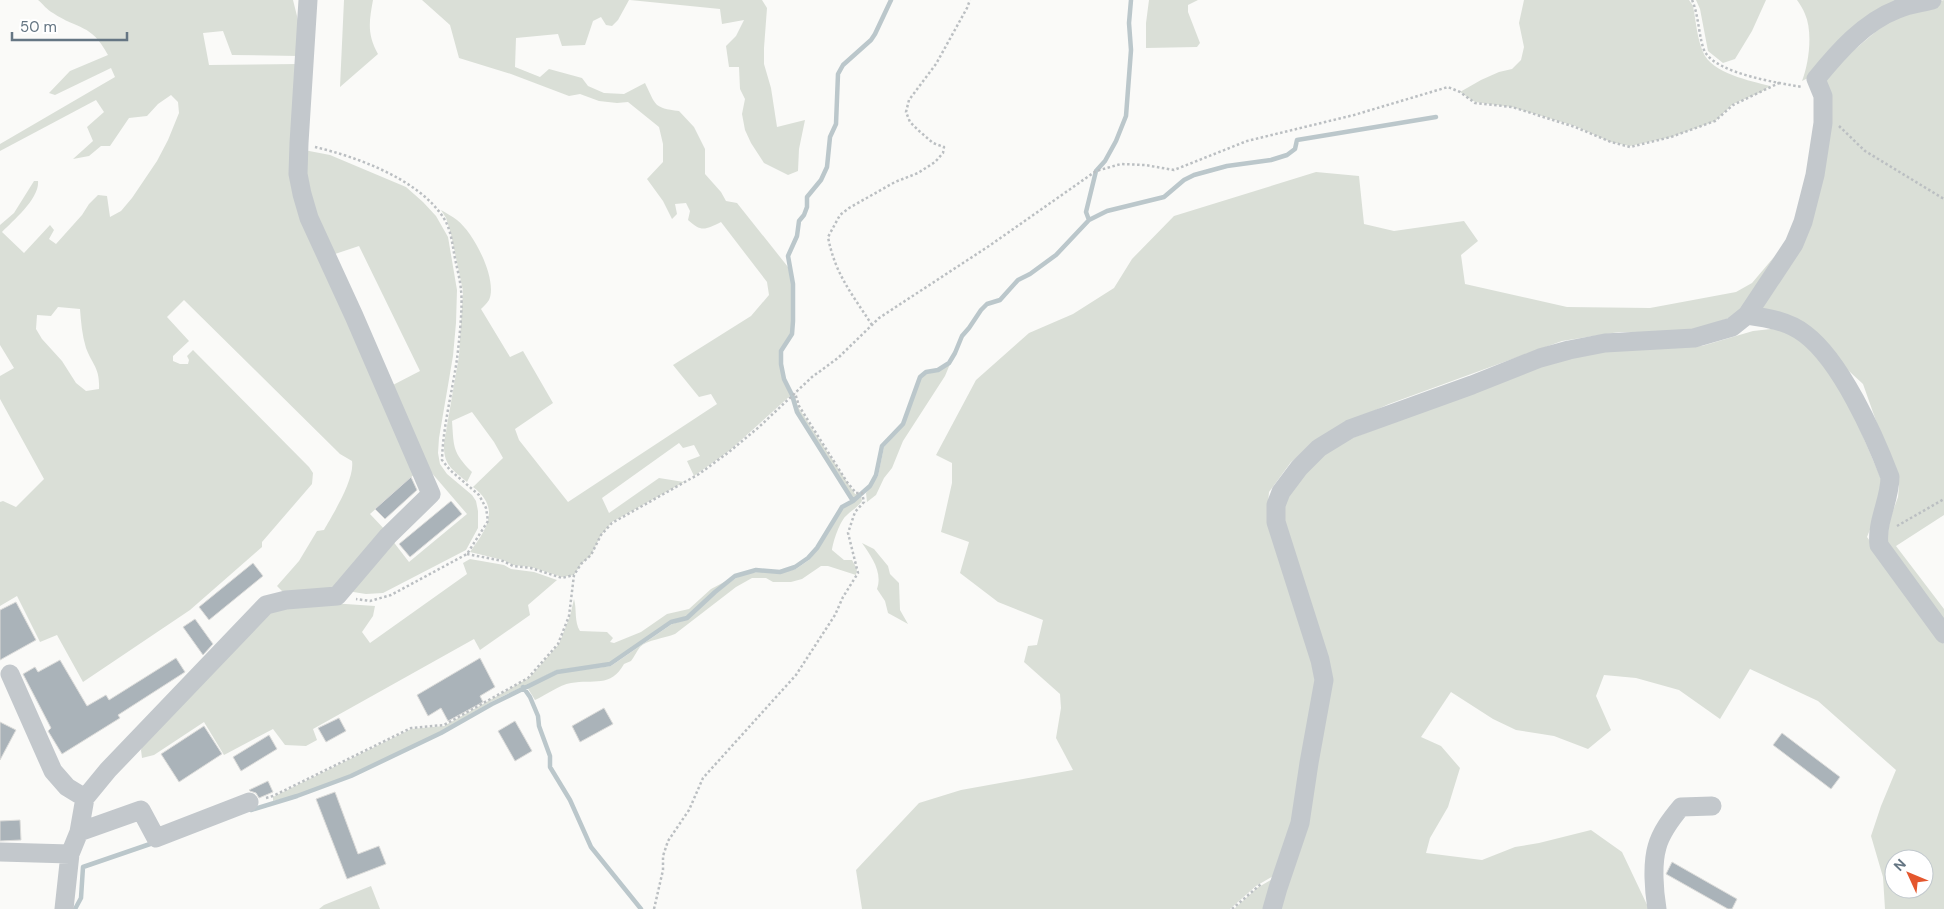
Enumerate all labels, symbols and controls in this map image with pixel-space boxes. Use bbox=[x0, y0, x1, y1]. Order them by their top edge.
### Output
scale bar bbox=[12, 10, 128, 42]
text: 50 m bbox=[20, 17, 57, 37]
north arrow bbox=[1884, 849, 1934, 899]
text: N bbox=[1890, 855, 1910, 875]

